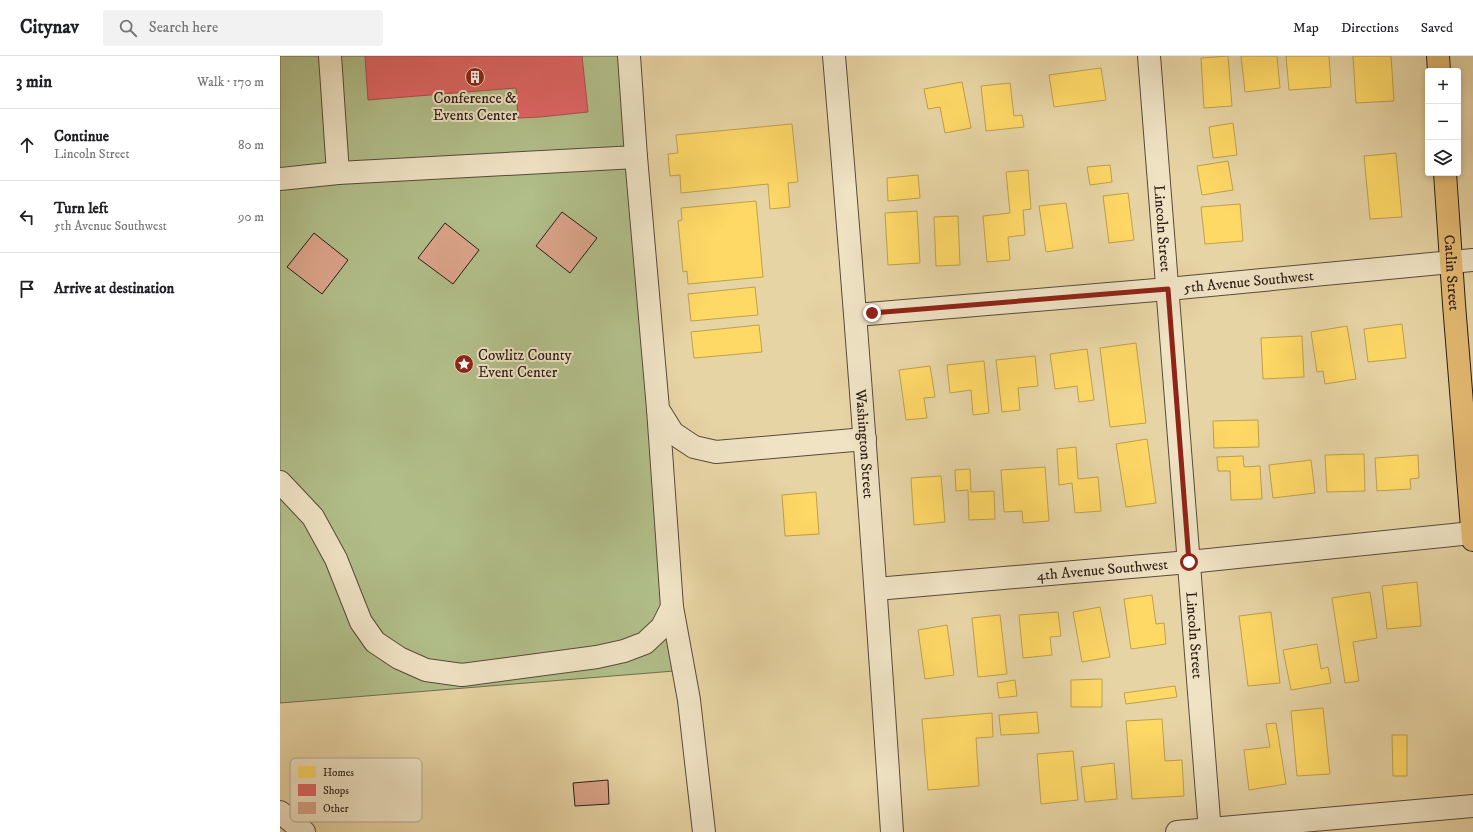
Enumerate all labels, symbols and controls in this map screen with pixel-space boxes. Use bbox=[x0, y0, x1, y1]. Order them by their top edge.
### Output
search box bbox=[103, 10, 383, 46]
text: Citynav bbox=[20, 16, 79, 39]
icon: search bbox=[117, 17, 139, 39]
text: Search here bbox=[149, 18, 218, 37]
text: Map bbox=[1293, 19, 1319, 37]
text: Directions bbox=[1341, 19, 1399, 37]
text: Saved bbox=[1421, 19, 1453, 37]
building icon: Conference & Events Center bbox=[464, 66, 486, 88]
map controls bbox=[1425, 68, 1461, 176]
button: + bbox=[1425, 68, 1461, 104]
text: 3 min bbox=[16, 71, 52, 93]
text: Walk · 170 m bbox=[197, 74, 264, 90]
place label: Conference & Events Center bbox=[433, 89, 518, 125]
button: − bbox=[1425, 104, 1461, 140]
text: Continue bbox=[54, 127, 109, 146]
icon: ahead bbox=[16, 134, 38, 156]
text: 80 m bbox=[238, 137, 264, 153]
button: layers bbox=[1425, 140, 1461, 176]
text: Lincoln Street bbox=[54, 146, 130, 162]
street label: Lincoln Street bbox=[1149, 184, 1175, 273]
text: Turn left bbox=[54, 199, 108, 218]
icon: left bbox=[16, 206, 38, 228]
text: 90 m bbox=[238, 209, 264, 225]
text: 5th Avenue Southwest bbox=[54, 218, 167, 234]
street label: Catlin Street bbox=[1439, 234, 1464, 312]
street label: 5th Avenue Southwest bbox=[1183, 266, 1315, 297]
icon: arrive bbox=[16, 278, 38, 300]
text: Arrive at destination bbox=[54, 279, 174, 298]
route end bbox=[863, 304, 881, 322]
place label: Cowlitz County Event Center bbox=[478, 346, 572, 382]
place icon: Cowlitz County Event Center bbox=[453, 353, 475, 375]
street label: Washington Street bbox=[851, 387, 878, 499]
route start bbox=[1180, 553, 1198, 571]
street label: 4th Avenue Southwest bbox=[1036, 555, 1169, 585]
street label: Lincoln Street bbox=[1181, 591, 1207, 680]
legend bbox=[290, 758, 422, 822]
text: Homes bbox=[323, 766, 354, 780]
text: Shops bbox=[323, 784, 349, 798]
text: Other bbox=[323, 802, 350, 816]

